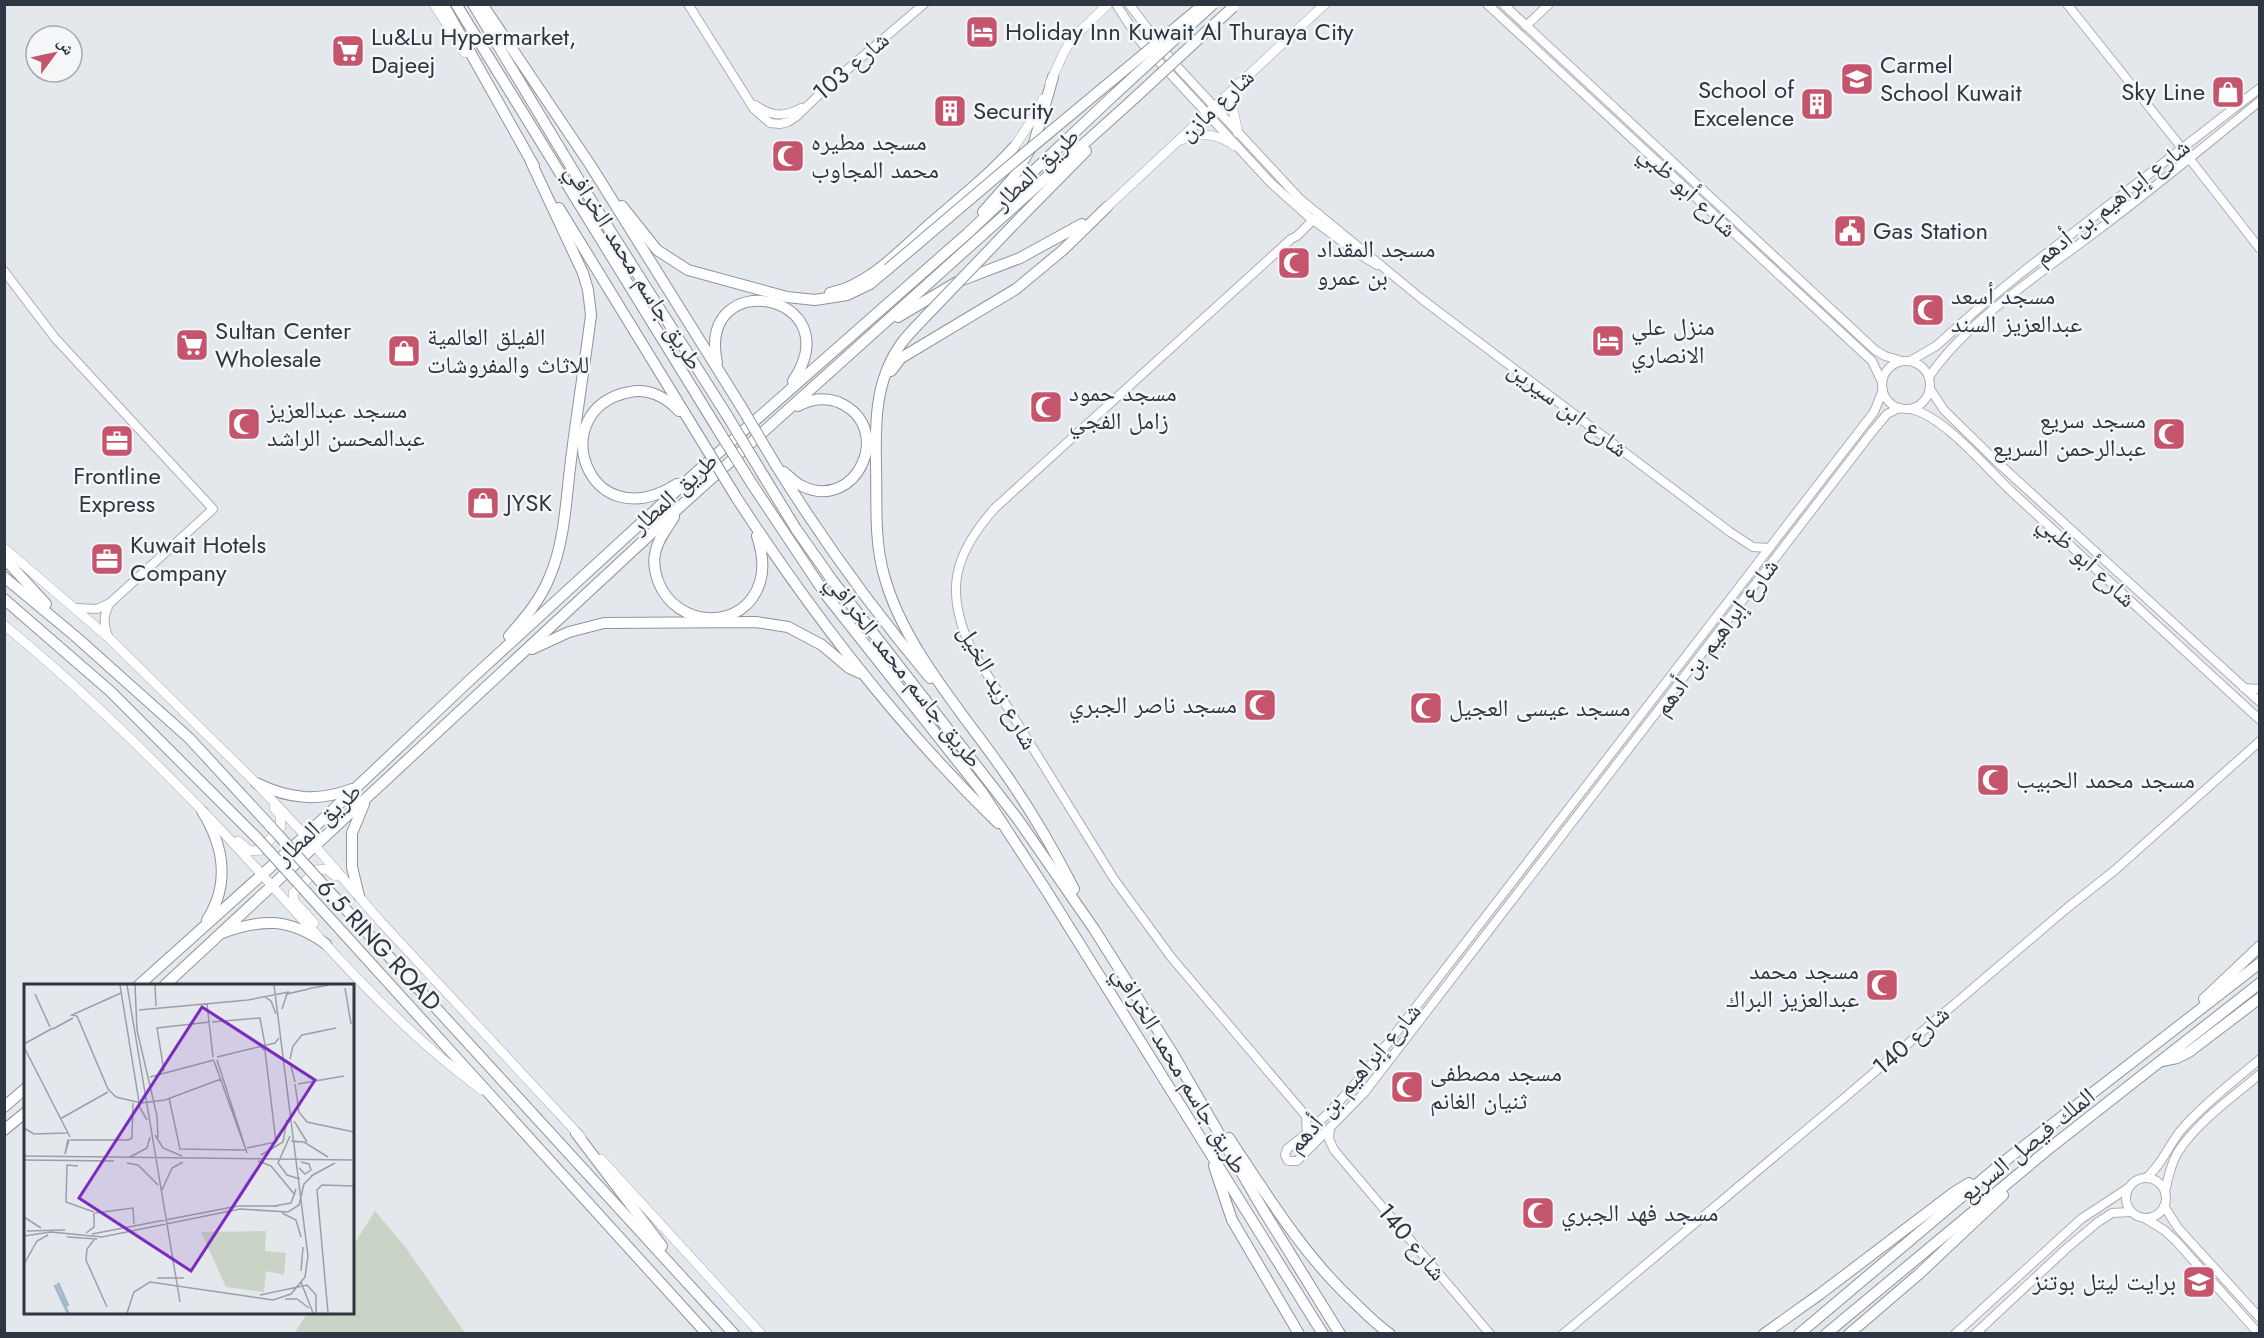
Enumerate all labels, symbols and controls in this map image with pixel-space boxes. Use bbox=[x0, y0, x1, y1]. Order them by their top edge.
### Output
hotel icon: Holiday Inn Kuwait Al Thuraya City bbox=[964, 14, 1000, 50]
place label: Holiday Inn Kuwait Al Thuraya City bbox=[1005, 14, 1354, 49]
place label: Lu&Lu Hypermarket, Dajeej bbox=[371, 19, 576, 82]
street label: شارع 103 bbox=[805, 23, 897, 109]
north arrow bbox=[24, 24, 84, 84]
text: ش bbox=[52, 33, 80, 60]
supermarket icon: Lu&Lu Hypermarket, Dajeej bbox=[330, 33, 366, 69]
place label: Carmel School Kuwait bbox=[1880, 47, 2022, 110]
street label: شارع مازن bbox=[1170, 60, 1262, 149]
school or university icon: Carmel School Kuwait bbox=[1839, 61, 1875, 97]
place label: School of Excelence bbox=[1693, 72, 1795, 135]
place label: Sky Line bbox=[2121, 74, 2205, 109]
shop icon: Sky Line bbox=[2210, 74, 2246, 110]
building icon: School of Excelence bbox=[1799, 86, 1835, 122]
building icon: Security bbox=[932, 93, 968, 129]
place label: Security bbox=[973, 93, 1054, 128]
street label: طريق المطار bbox=[984, 119, 1087, 219]
place label: مسجد مطيره محمد المجاوب bbox=[811, 124, 939, 187]
street label: شارع إبراهيم بن أدهم bbox=[2026, 129, 2197, 274]
street label: شارع أبو ظبي bbox=[1630, 136, 1745, 247]
mosque icon: مسجد مطيره محمد المجاوب bbox=[770, 138, 806, 174]
street label: طريق جاسم محمد الخرافي bbox=[555, 157, 712, 378]
public building icon: Gas Station bbox=[1832, 213, 1868, 249]
place label: Gas Station bbox=[1873, 213, 1988, 248]
place label: مسجد المقداد بن عمرو bbox=[1317, 231, 1435, 294]
mosque icon: مسجد المقداد بن عمرو bbox=[1276, 245, 1312, 281]
place label: مسجد أسعد عبدالعزيز السند bbox=[1951, 278, 2082, 341]
mosque icon: مسجد أسعد عبدالعزيز السند bbox=[1910, 292, 1946, 328]
place label: منزل علي الانصاري bbox=[1631, 309, 1715, 374]
place label: Sultan Center Wholesale bbox=[215, 313, 352, 376]
place label: الفيلق العالمية للاثاث والمفروشات bbox=[427, 319, 589, 382]
hotel icon: منزل علي الانصاري bbox=[1590, 323, 1626, 359]
supermarket icon: Sultan Center Wholesale bbox=[174, 327, 210, 363]
shop icon: الفيلق العالمية للاثاث والمفروشات bbox=[386, 333, 422, 369]
street label: شارع ابن سيرين bbox=[1501, 352, 1636, 466]
place label: مسجد حمود زامل الفجي bbox=[1069, 375, 1177, 440]
mosque icon: مسجد حمود زامل الفجي bbox=[1028, 389, 1064, 425]
place label: مسجد عبدالعزيز عبدالمحسن الراشد bbox=[266, 392, 425, 455]
place label: مسجد سريع عبدالرحمن السريع bbox=[1992, 402, 2146, 465]
mosque icon: مسجد عبدالعزيز عبدالمحسن الراشد bbox=[226, 406, 262, 442]
mosque icon: مسجد سريع عبدالرحمن السريع bbox=[2151, 416, 2187, 452]
office icon: Frontline Express bbox=[99, 423, 135, 459]
street label: طريق المطار bbox=[621, 444, 725, 542]
place label: Frontline Express bbox=[73, 458, 161, 521]
shop icon: JYSK bbox=[465, 485, 501, 521]
place label: JYSK bbox=[503, 485, 552, 520]
street label: شارع أبو ظبي bbox=[2029, 506, 2144, 617]
place label: Kuwait Hotels Company bbox=[130, 527, 266, 590]
office icon: Kuwait Hotels Company bbox=[89, 541, 125, 577]
street label: شارع إبراهيم بن أدهم bbox=[1645, 550, 1787, 723]
street label: طريق جاسم محمد الخرافي bbox=[816, 566, 991, 776]
street label: شارع زيد الخيل bbox=[950, 618, 1047, 756]
place label: مسجد ناصر الجبري bbox=[1069, 687, 1237, 724]
mosque icon: مسجد ناصر الجبري bbox=[1242, 687, 1278, 723]
mosque icon: مسجد عيسى العجيل bbox=[1408, 690, 1444, 726]
place label: مسجد عيسى العجيل bbox=[1449, 690, 1630, 725]
mosque icon: مسجد محمد الحبيب bbox=[1975, 762, 2011, 798]
place label: مسجد محمد الحبيب bbox=[2016, 762, 2195, 797]
street label: طريق المطار bbox=[266, 774, 369, 874]
street label: 6.5 RING ROAD bbox=[309, 871, 450, 1019]
place label: مسجد محمد عبدالعزيز البراك bbox=[1726, 953, 1859, 1016]
street label: طريق جاسم محمد الخرافي bbox=[1102, 959, 1257, 1182]
mosque icon: مسجد محمد عبدالعزيز البراك bbox=[1864, 967, 1900, 1003]
inset map bbox=[24, 984, 354, 1314]
street label: شارع إبراهيم بن أدهم bbox=[1278, 995, 1429, 1161]
street label: شارع 140 bbox=[1864, 996, 1957, 1083]
place label: مسجد مصطفى ثنيان الغانم bbox=[1430, 1055, 1562, 1118]
mosque icon: مسجد مصطفى ثنيان الغانم bbox=[1389, 1069, 1425, 1105]
street label: الملك فيصل السريع bbox=[1951, 1079, 2102, 1211]
street label: شارع 140 bbox=[1369, 1195, 1455, 1288]
mosque icon: مسجد فهد الجبري bbox=[1520, 1195, 1556, 1231]
place label: مسجد فهد الجبري bbox=[1561, 1195, 1719, 1232]
place label: برايت ليتل بوتنز bbox=[2031, 1264, 2176, 1299]
school or university icon: برايت ليتل بوتنز bbox=[2181, 1264, 2217, 1300]

